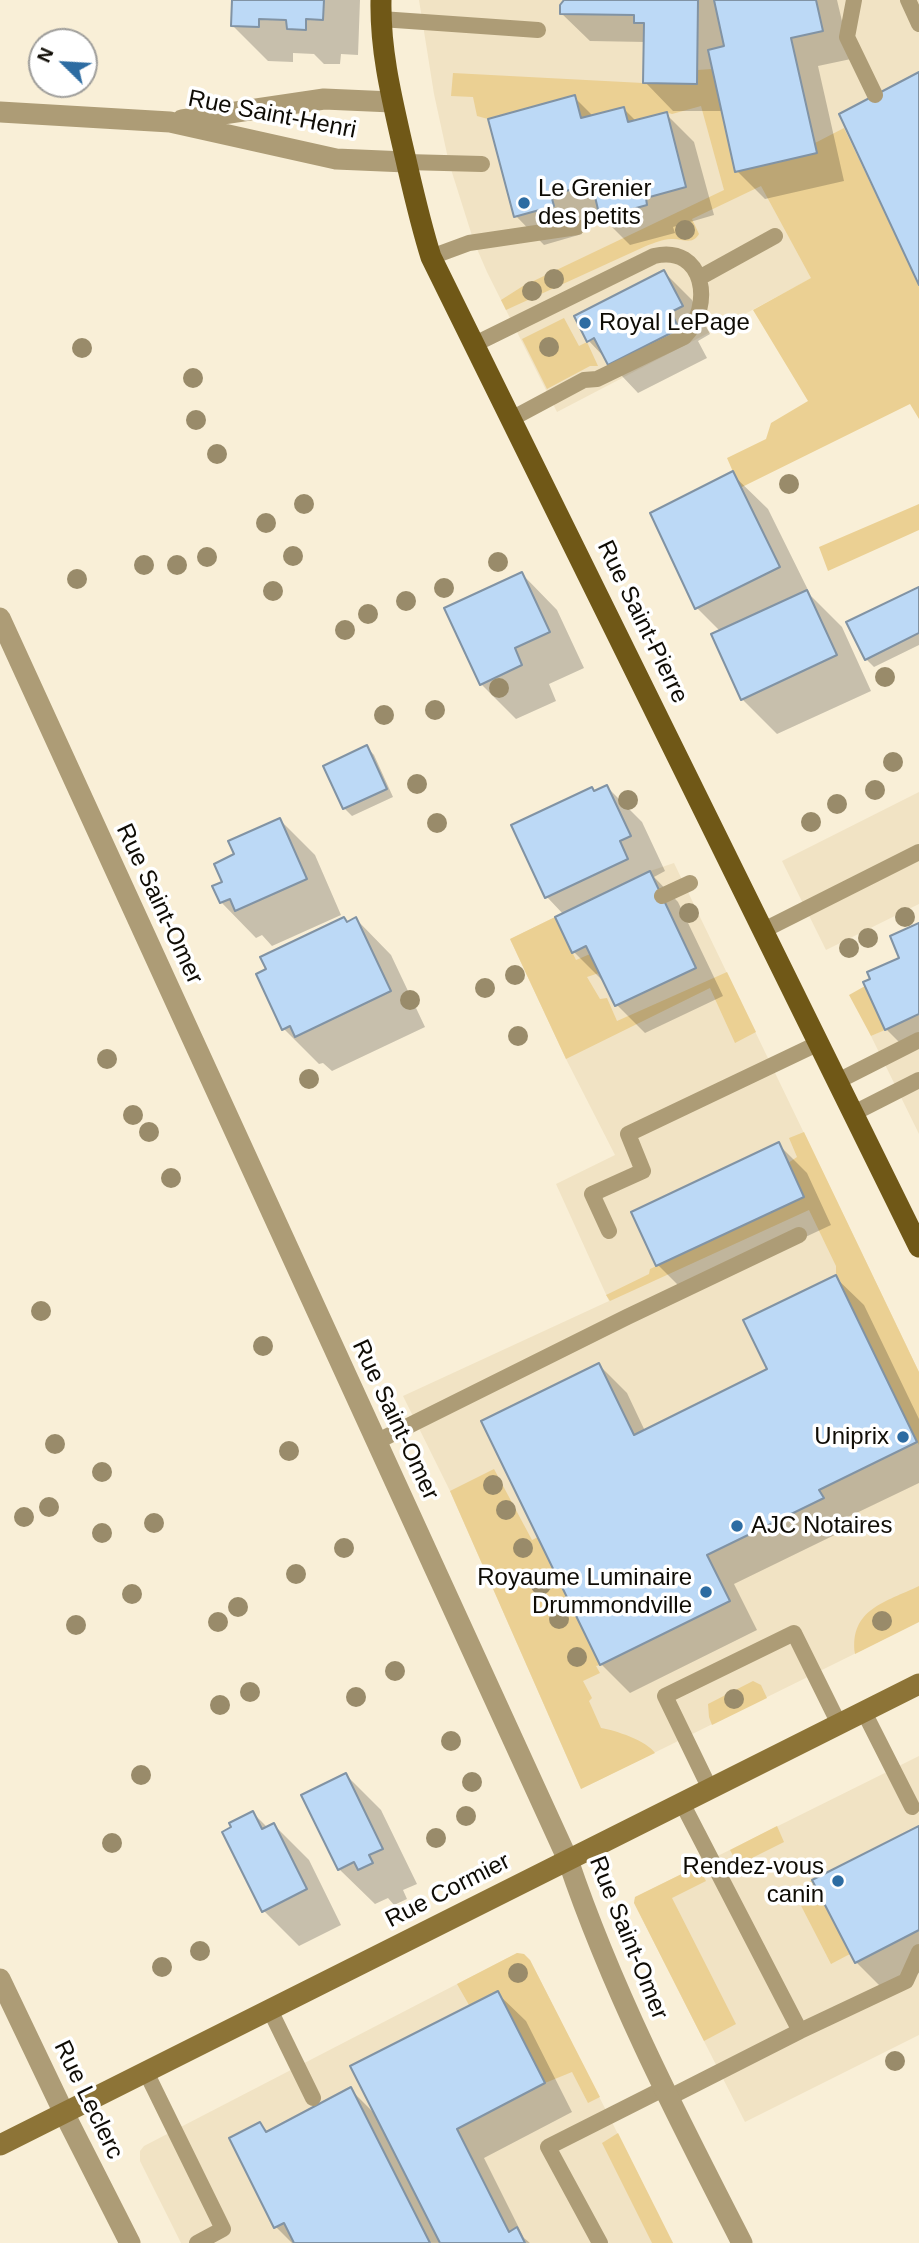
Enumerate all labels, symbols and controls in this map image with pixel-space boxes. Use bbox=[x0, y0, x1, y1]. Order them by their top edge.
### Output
north arrow bbox=[28, 28, 98, 98]
text: N bbox=[33, 45, 58, 66]
street label: Rue Saint-Henri bbox=[185, 85, 359, 145]
place label: Le Grenier des petits bbox=[538, 175, 651, 231]
marker: Le Grenier des petits bbox=[516, 195, 532, 211]
place label: Royal LePage bbox=[599, 309, 750, 337]
marker: Royal LePage bbox=[577, 315, 593, 331]
street label: Rue Saint-Pierre bbox=[590, 536, 694, 708]
street label: Rue Saint-Omer bbox=[109, 819, 209, 989]
street label: Rue Saint-Omer bbox=[345, 1335, 445, 1505]
place label: Uniprix bbox=[814, 1423, 889, 1451]
marker: Uniprix bbox=[895, 1429, 911, 1445]
place label: AJC Notaires bbox=[751, 1512, 892, 1540]
marker: AJC Notaires bbox=[729, 1518, 745, 1534]
place label: Royaume Luminaire Drummondville bbox=[477, 1564, 692, 1620]
marker: Royaume Luminaire Drummondville bbox=[698, 1584, 714, 1600]
street label: Rue Cormier bbox=[381, 1847, 515, 1935]
street label: Rue Saint-Omer bbox=[582, 1852, 674, 2024]
place label: Rendez-vous canin bbox=[683, 1853, 824, 1909]
marker: Rendez-vous canin bbox=[830, 1873, 846, 1889]
street label: Rue Leclerc bbox=[47, 2036, 129, 2164]

